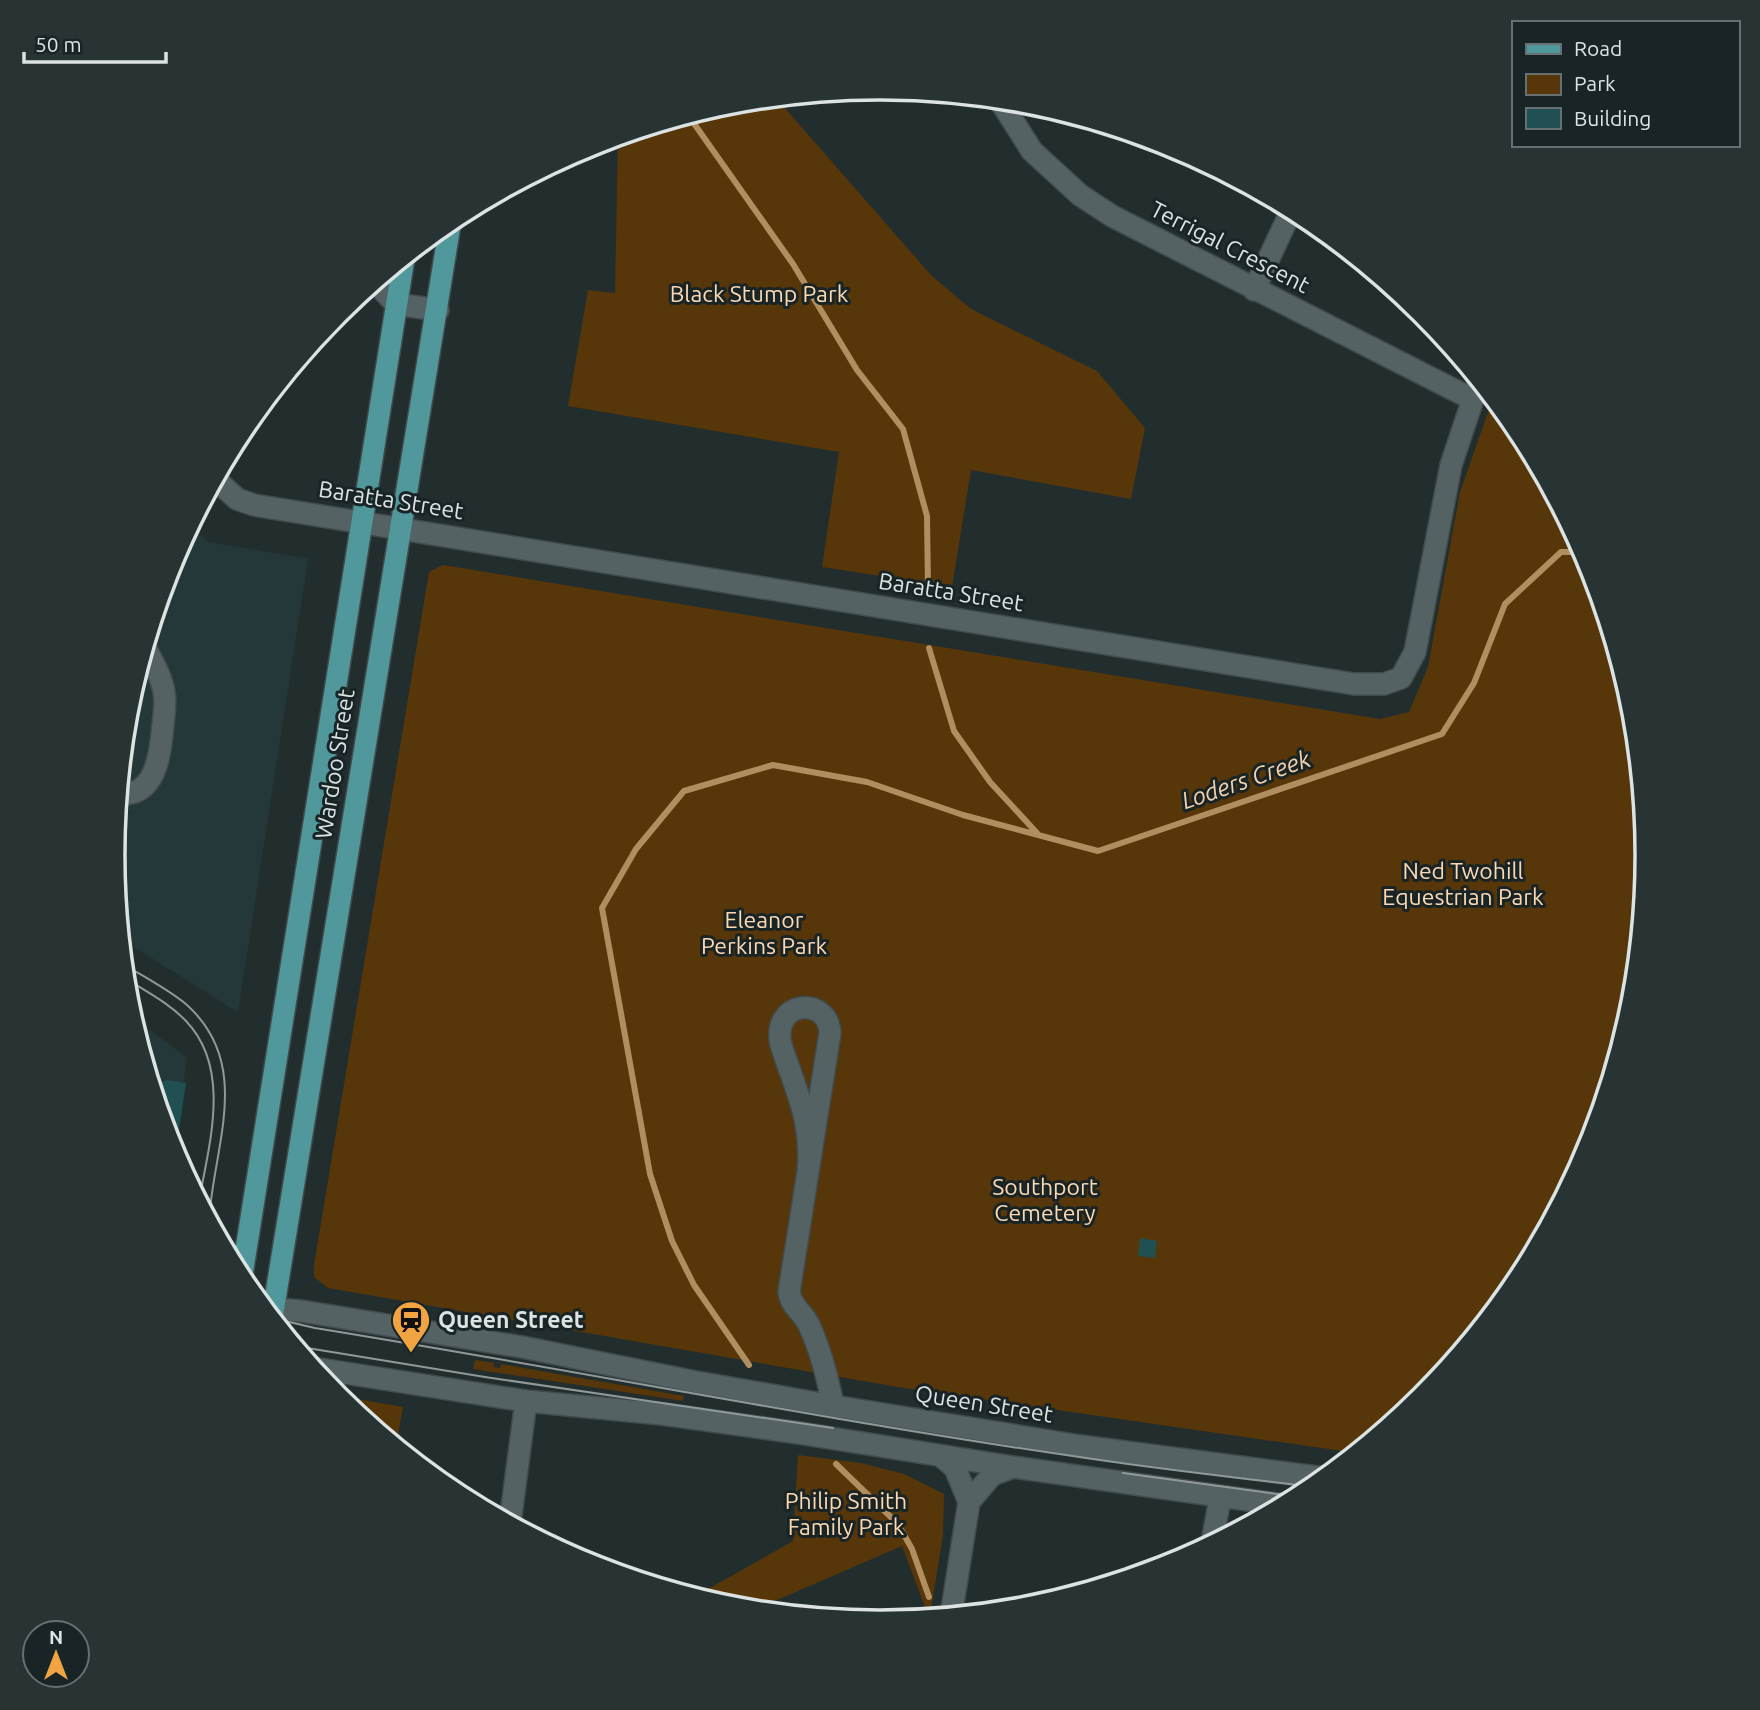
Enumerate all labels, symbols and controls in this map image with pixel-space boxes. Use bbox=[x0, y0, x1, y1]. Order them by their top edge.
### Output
scale bar bbox=[24, 21, 166, 65]
legend bbox=[1512, 21, 1739, 147]
text: 50 m bbox=[35, 32, 82, 56]
text: Road bbox=[1574, 36, 1622, 60]
text: Park bbox=[1574, 71, 1616, 95]
text: Building bbox=[1574, 106, 1651, 130]
street label: Terrigal Crescent bbox=[1147, 196, 1314, 297]
park label: Black Stump Park bbox=[670, 281, 849, 306]
street label: Baratta Street bbox=[317, 476, 465, 523]
street label: Baratta Street bbox=[877, 568, 1025, 615]
street label: Wardoo Street bbox=[310, 687, 359, 841]
water label: Loders Creek bbox=[1178, 745, 1315, 814]
park label: Ned Twohill Equestrian Park bbox=[1382, 858, 1544, 909]
park label: Eleanor Perkins Park bbox=[701, 907, 827, 958]
park label: Southport Cemetery bbox=[992, 1174, 1098, 1225]
station icon: Queen Street bbox=[390, 1299, 432, 1354]
place label: Queen Street bbox=[438, 1307, 584, 1332]
street label: Queen Street bbox=[913, 1380, 1055, 1427]
park label: Philip Smith Family Park bbox=[785, 1488, 907, 1539]
north arrow bbox=[21, 1619, 91, 1689]
text: N bbox=[49, 1626, 63, 1648]

